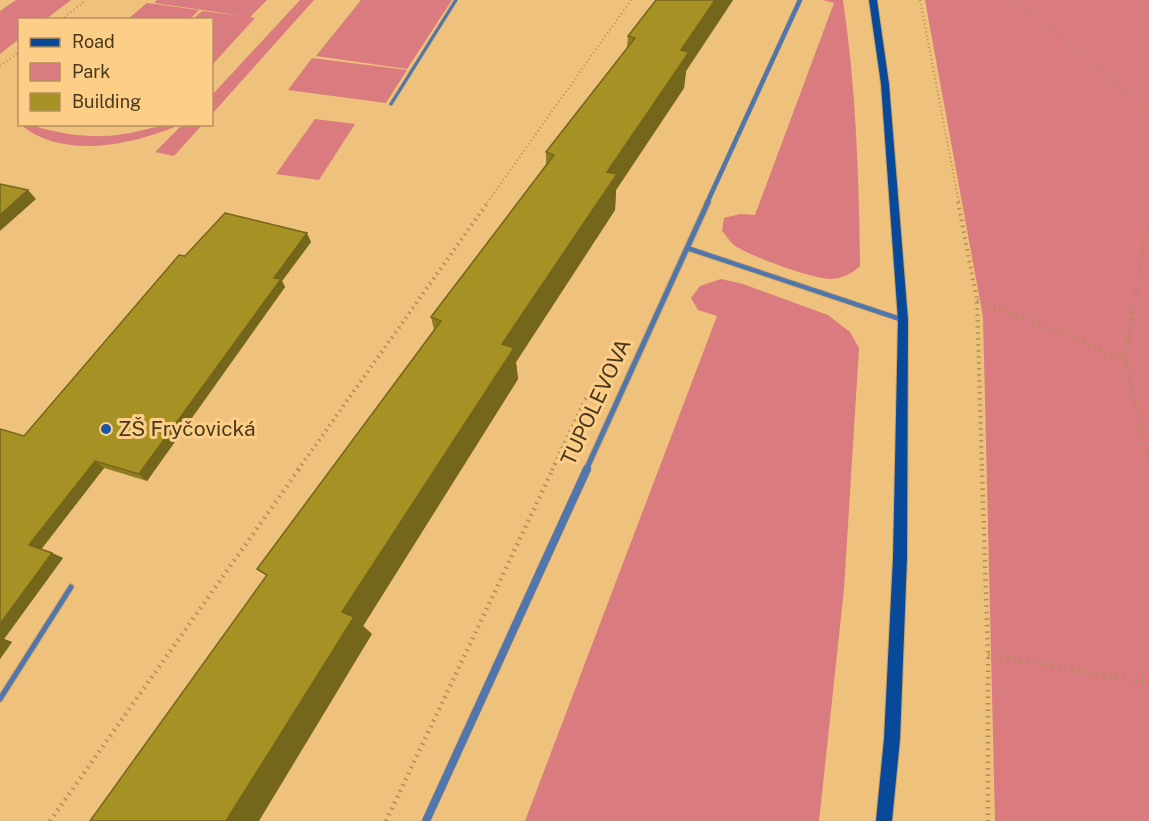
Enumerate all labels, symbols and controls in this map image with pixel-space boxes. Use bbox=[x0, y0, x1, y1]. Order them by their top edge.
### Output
legend bbox=[18, 18, 213, 126]
text: Road bbox=[72, 31, 115, 52]
text: Park bbox=[72, 61, 110, 82]
text: Building bbox=[72, 91, 141, 112]
street label: TUPOLEVOVA bbox=[555, 334, 636, 469]
place label: ZŠ Fryčovická bbox=[118, 416, 256, 441]
marker: ZŠ Fryčovická bbox=[99, 422, 113, 436]

